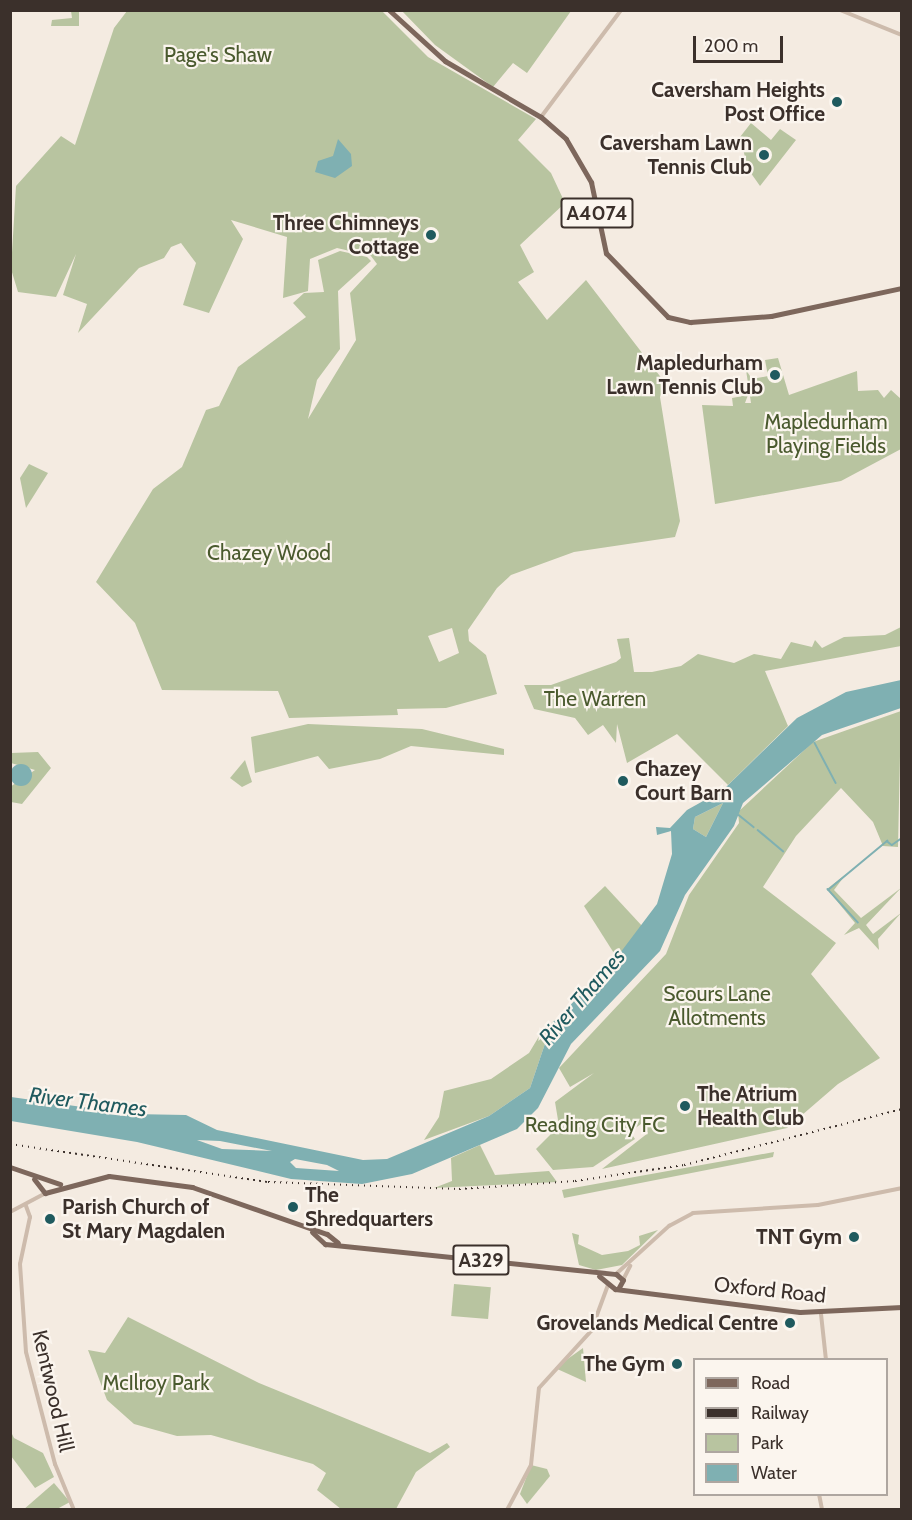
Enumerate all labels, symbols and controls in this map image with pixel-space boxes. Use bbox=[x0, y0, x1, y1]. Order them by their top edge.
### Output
scale bar bbox=[696, 24, 786, 62]
text: 200 m bbox=[704, 35, 758, 57]
park label: Page's Shaw bbox=[164, 42, 272, 68]
place label: Caversham Heights Post Office bbox=[651, 77, 825, 127]
marker: Caversham Heights Post Office bbox=[830, 95, 844, 109]
place label: Caversham Lawn Tennis Club bbox=[600, 130, 752, 180]
marker: Caversham Lawn Tennis Club bbox=[757, 148, 771, 162]
road number: A4074 bbox=[560, 196, 634, 230]
place label: Three Chimneys Cottage bbox=[273, 210, 419, 260]
marker: Three Chimneys Cottage bbox=[424, 228, 438, 242]
place label: Mapledurham Lawn Tennis Club bbox=[606, 350, 763, 400]
marker: Mapledurham Lawn Tennis Club bbox=[768, 368, 782, 382]
park label: Mapledurham Playing Fields bbox=[764, 409, 888, 459]
park label: Chazey Wood bbox=[207, 540, 331, 566]
park label: The Warren bbox=[544, 686, 646, 712]
place label: Chazey Court Barn bbox=[635, 756, 732, 806]
marker: Chazey Court Barn bbox=[616, 774, 630, 788]
water label: River Thames bbox=[533, 944, 631, 1050]
park label: Scours Lane Allotments bbox=[663, 981, 771, 1031]
place label: The Atrium Health Club bbox=[697, 1081, 804, 1131]
water label: River Thames bbox=[28, 1082, 148, 1122]
marker: The Atrium Health Club bbox=[678, 1099, 692, 1113]
park label: Reading City FC bbox=[525, 1112, 665, 1138]
place label: The Shredquarters bbox=[305, 1182, 433, 1232]
place label: Parish Church of St Mary Magdalen bbox=[62, 1194, 225, 1244]
marker: The Shredquarters bbox=[286, 1200, 300, 1214]
marker: Parish Church of St Mary Magdalen bbox=[43, 1212, 57, 1226]
place label: TNT Gym bbox=[756, 1224, 842, 1250]
marker: TNT Gym bbox=[847, 1230, 861, 1244]
road number: A329 bbox=[451, 1243, 511, 1277]
street label: Oxford Road bbox=[713, 1272, 827, 1308]
place label: Grovelands Medical Centre bbox=[537, 1310, 778, 1336]
marker: Grovelands Medical Centre bbox=[783, 1316, 797, 1330]
street label: Kentwood Hill bbox=[27, 1328, 79, 1454]
place label: The Gym bbox=[583, 1351, 665, 1377]
marker: The Gym bbox=[670, 1357, 684, 1371]
legend bbox=[693, 1358, 888, 1496]
park label: McIlroy Park bbox=[102, 1370, 210, 1396]
text: Road bbox=[751, 1372, 790, 1394]
text: Railway bbox=[751, 1402, 809, 1424]
text: Park bbox=[751, 1432, 783, 1454]
text: Water bbox=[751, 1462, 797, 1484]

